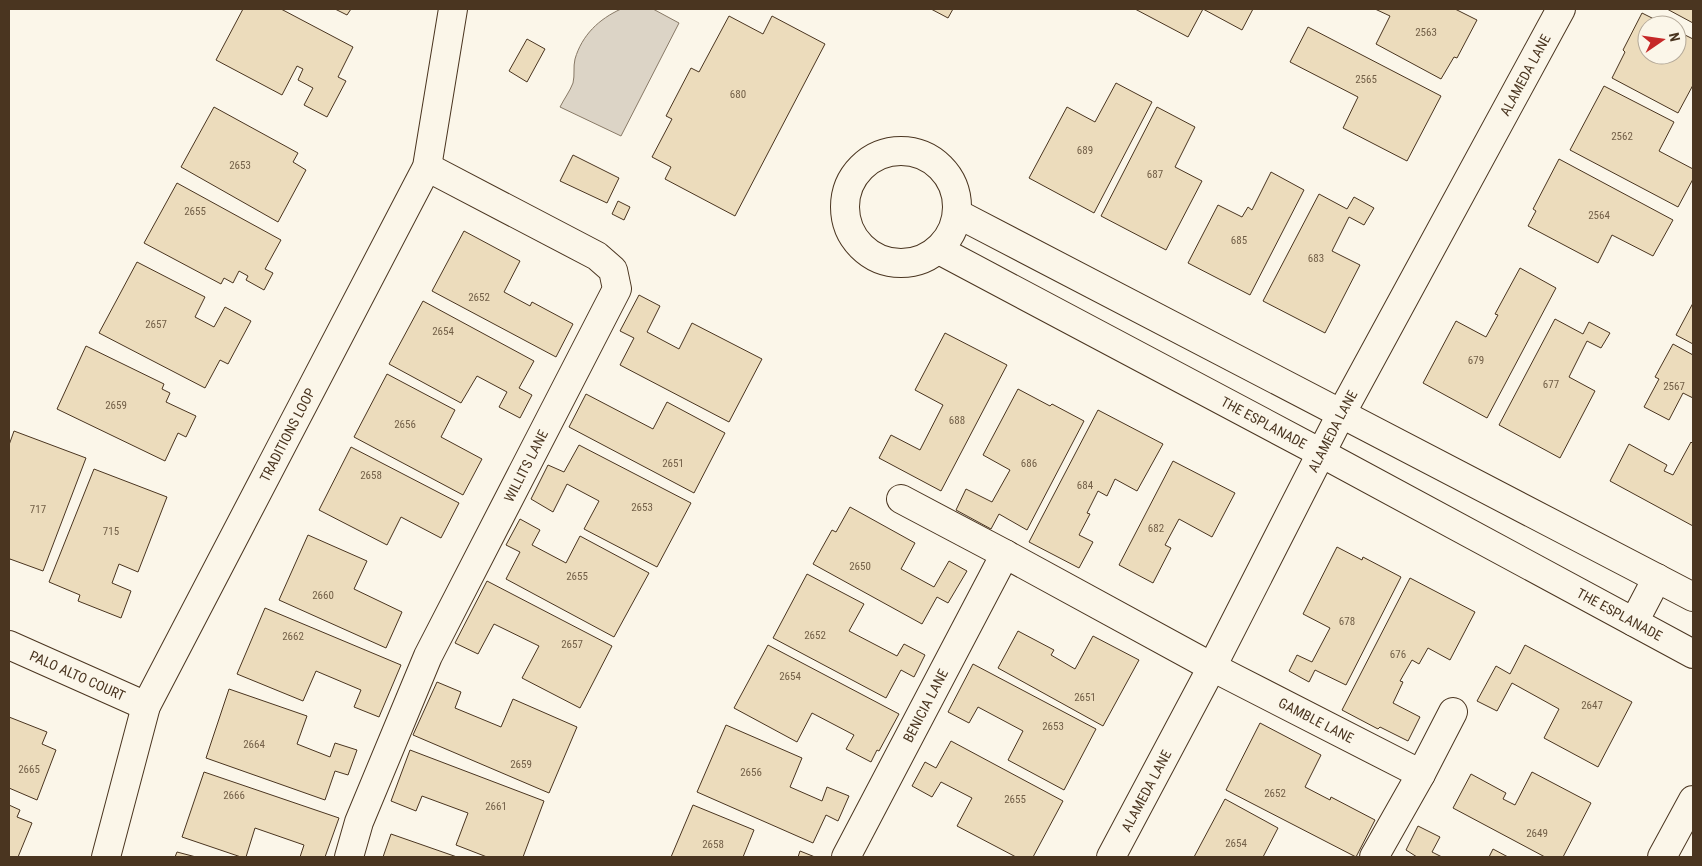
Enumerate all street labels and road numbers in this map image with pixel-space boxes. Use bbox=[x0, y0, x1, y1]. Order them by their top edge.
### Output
street label: ALAMEDA LANE bbox=[1497, 31, 1554, 118]
street label: TRADITIONS LOOP bbox=[256, 385, 318, 484]
street label: ALAMEDA LANE bbox=[1305, 387, 1360, 475]
street label: THE ESPLANADE bbox=[1218, 393, 1310, 452]
street label: WILLITS LANE bbox=[501, 427, 551, 505]
street label: THE ESPLANADE bbox=[1574, 585, 1665, 644]
street label: PALO ALTO COURT bbox=[27, 647, 128, 704]
street label: BENICIA LANE bbox=[900, 666, 951, 745]
street label: GAMBLE LANE bbox=[1276, 695, 1356, 746]
street label: ALAMEDA LANE bbox=[1118, 747, 1174, 834]

